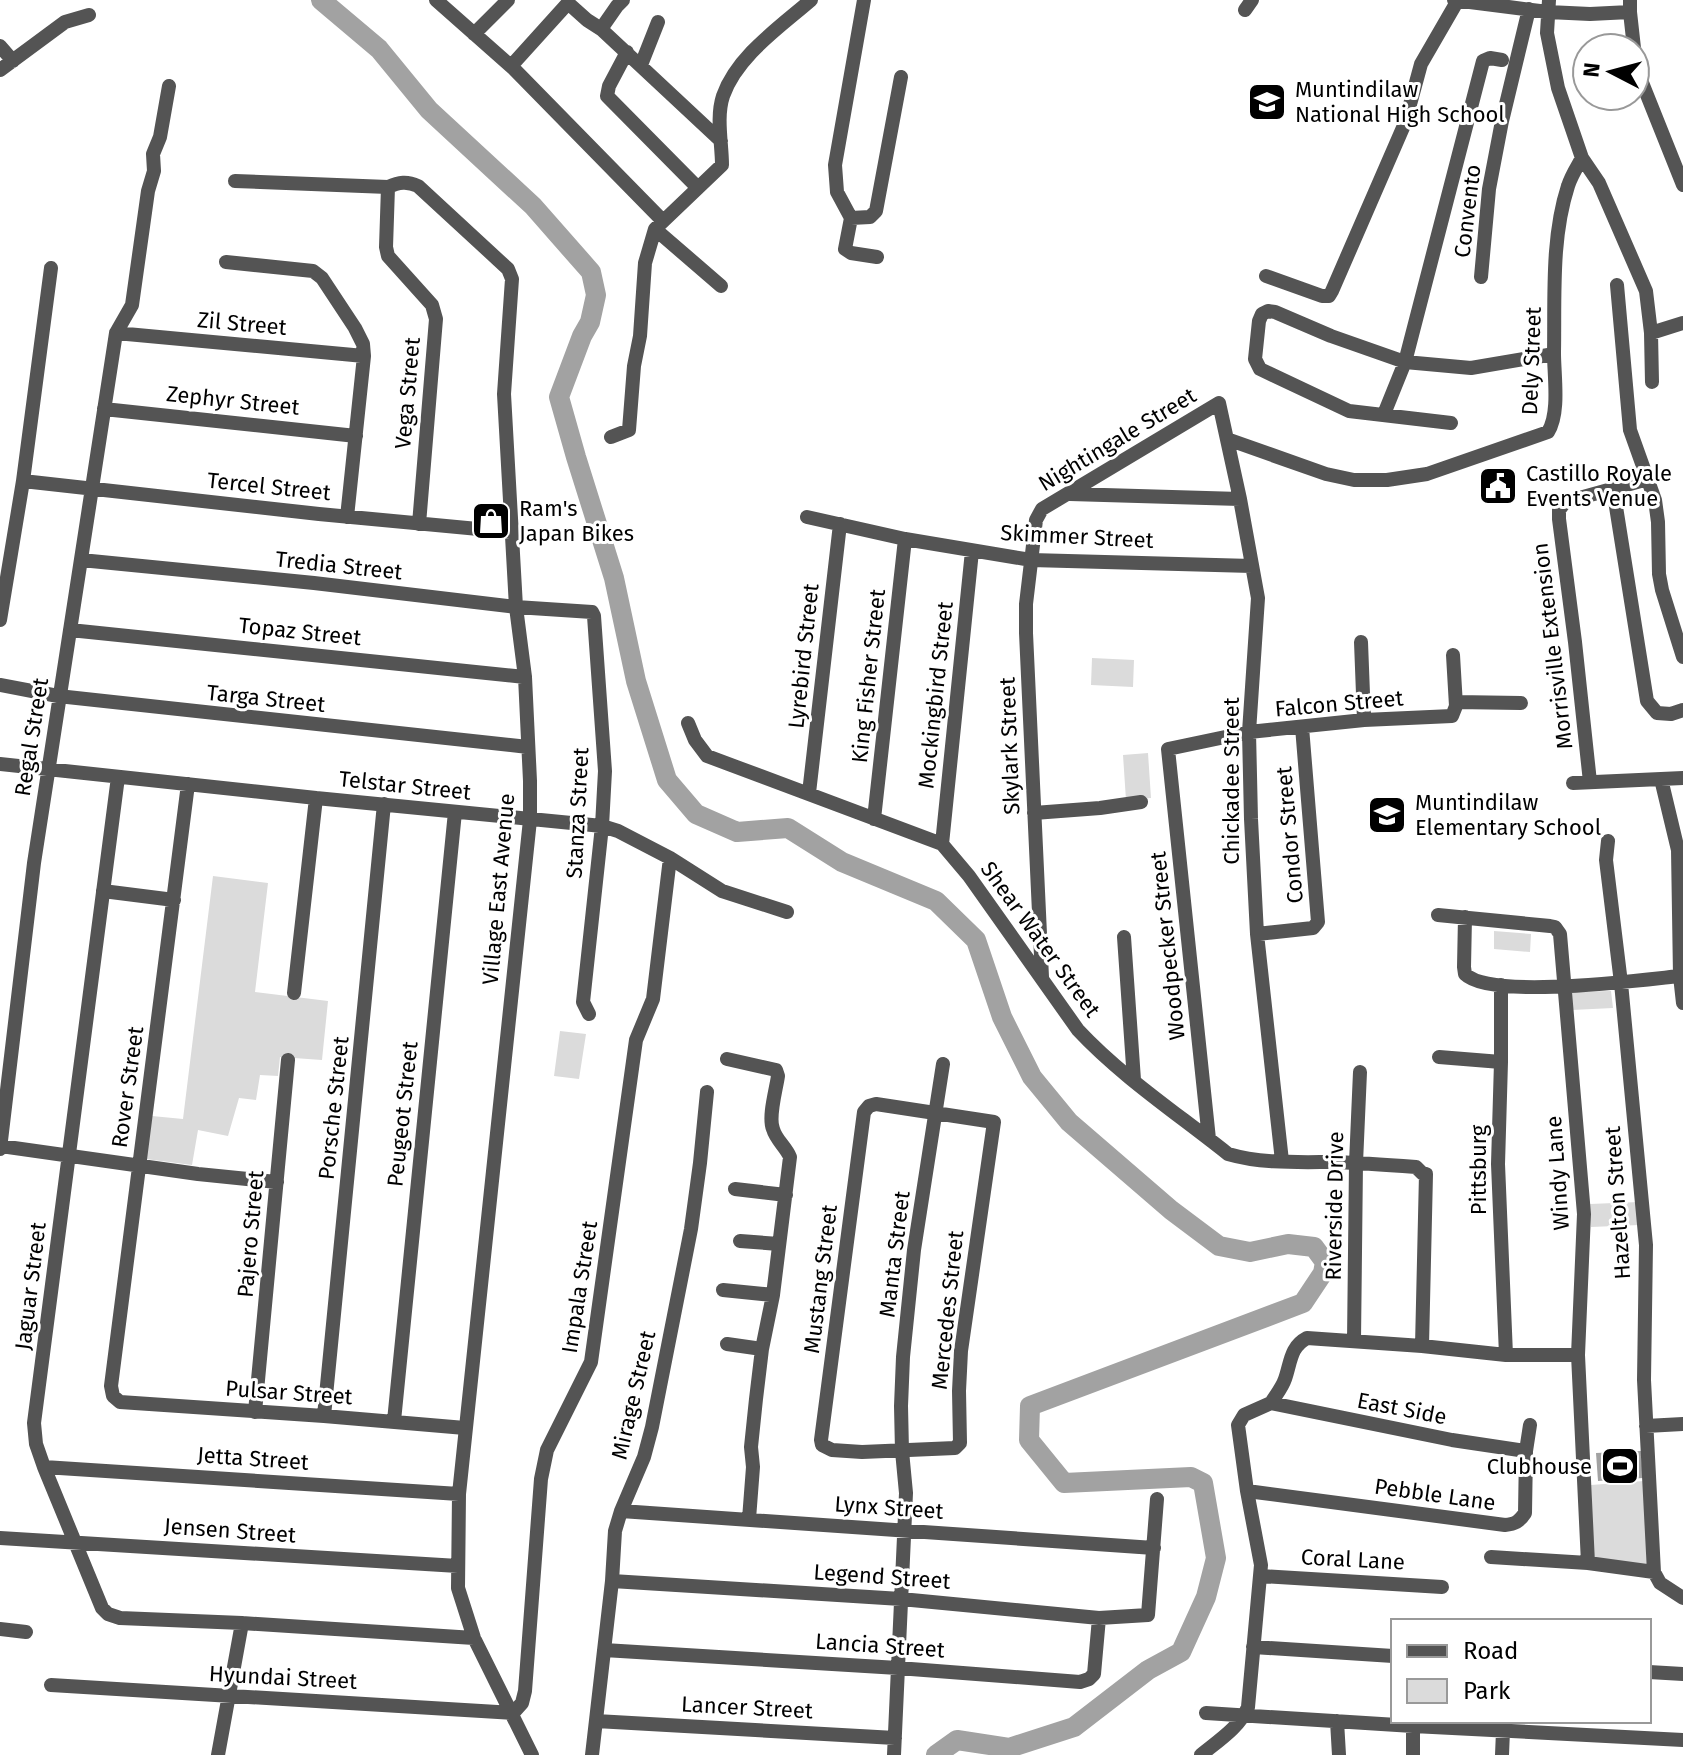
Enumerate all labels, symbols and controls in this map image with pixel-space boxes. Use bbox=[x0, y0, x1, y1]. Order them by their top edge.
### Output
north arrow bbox=[1571, 32, 1651, 112]
text: N bbox=[1577, 61, 1606, 79]
place label: Muntindilaw National High School bbox=[1295, 76, 1505, 128]
school or university icon: Muntindilaw National High School bbox=[1246, 81, 1288, 123]
street label: Convento bbox=[1448, 163, 1487, 259]
street label: Zil Street bbox=[196, 306, 288, 341]
street label: Dely Street bbox=[1516, 306, 1547, 416]
street label: Vega Street bbox=[389, 336, 426, 450]
street label: Zephyr Street bbox=[165, 380, 301, 421]
street label: Nightingale Street bbox=[1033, 382, 1201, 497]
place label: Castillo Royale Events Venue bbox=[1526, 460, 1672, 512]
public building icon: Castillo Royale Events Venue bbox=[1477, 465, 1519, 507]
street label: Tercel Street bbox=[206, 467, 332, 506]
place label: Ram's Japan Bikes bbox=[519, 495, 634, 547]
shop icon: Ram's Japan Bikes bbox=[470, 500, 512, 542]
street label: Skimmer Street bbox=[1000, 519, 1154, 554]
street label: Morrisville Extension bbox=[1526, 541, 1579, 751]
street label: Tredia Street bbox=[274, 545, 404, 586]
street label: Lyrebird Street bbox=[782, 582, 825, 730]
street label: King Fisher Street bbox=[846, 588, 891, 764]
street label: Mockingbird Street bbox=[912, 600, 959, 790]
street label: Topaz Street bbox=[237, 612, 363, 651]
street label: Regal Street bbox=[9, 676, 54, 798]
street label: Skylark Street bbox=[994, 677, 1025, 815]
street label: Targa Street bbox=[205, 679, 327, 718]
street label: Falcon Street bbox=[1274, 684, 1404, 723]
street label: Chickadee Street bbox=[1218, 697, 1245, 865]
street label: Stanza Street bbox=[561, 747, 594, 879]
street label: Telstar Street bbox=[338, 765, 472, 806]
street label: Condor Street bbox=[1270, 765, 1309, 905]
place label: Muntindilaw Elementary School bbox=[1415, 789, 1601, 841]
street label: Village East Avenue bbox=[477, 792, 520, 986]
school or university icon: Muntindilaw Elementary School bbox=[1366, 794, 1408, 836]
street label: Woodpecker Street bbox=[1144, 850, 1191, 1042]
street label: Shear Water Street bbox=[975, 856, 1106, 1023]
street label: Rover Street bbox=[106, 1024, 149, 1150]
street label: Porsche Street bbox=[313, 1035, 354, 1181]
street label: Peugeot Street bbox=[381, 1040, 424, 1188]
street label: Windy Lane bbox=[1540, 1115, 1575, 1231]
street label: Pittsburg bbox=[1465, 1124, 1492, 1215]
street label: Hazelton Street bbox=[1599, 1125, 1636, 1281]
street label: Riverside Drive bbox=[1320, 1131, 1349, 1281]
street label: Pajero Street bbox=[231, 1169, 270, 1299]
street label: Manta Street bbox=[873, 1189, 916, 1319]
street label: Mustang Street bbox=[798, 1203, 843, 1355]
street label: Impala Street bbox=[556, 1219, 603, 1355]
street label: Jaguar Street bbox=[9, 1221, 52, 1351]
street label: Mercedes Street bbox=[926, 1229, 969, 1391]
street label: Mirage Street bbox=[606, 1328, 661, 1462]
street label: Pulsar Street bbox=[224, 1375, 354, 1410]
street label: East Side bbox=[1355, 1387, 1449, 1430]
street label: Jetta Street bbox=[196, 1441, 310, 1476]
sports icon: Clubhouse bbox=[1599, 1445, 1641, 1487]
place label: Clubhouse bbox=[1487, 1453, 1592, 1480]
street label: Pebble Lane bbox=[1373, 1473, 1497, 1516]
street label: Lynx Street bbox=[833, 1490, 944, 1525]
street label: Jensen Street bbox=[163, 1512, 297, 1549]
street label: Coral Lane bbox=[1300, 1543, 1406, 1576]
street label: Legend Street bbox=[813, 1558, 951, 1595]
legend bbox=[1391, 1619, 1651, 1723]
street label: Lancia Street bbox=[814, 1628, 946, 1663]
text: Road bbox=[1463, 1637, 1518, 1665]
street label: Hyundai Street bbox=[208, 1660, 358, 1695]
text: Park bbox=[1463, 1677, 1511, 1705]
street label: Lancer Street bbox=[681, 1691, 813, 1724]

